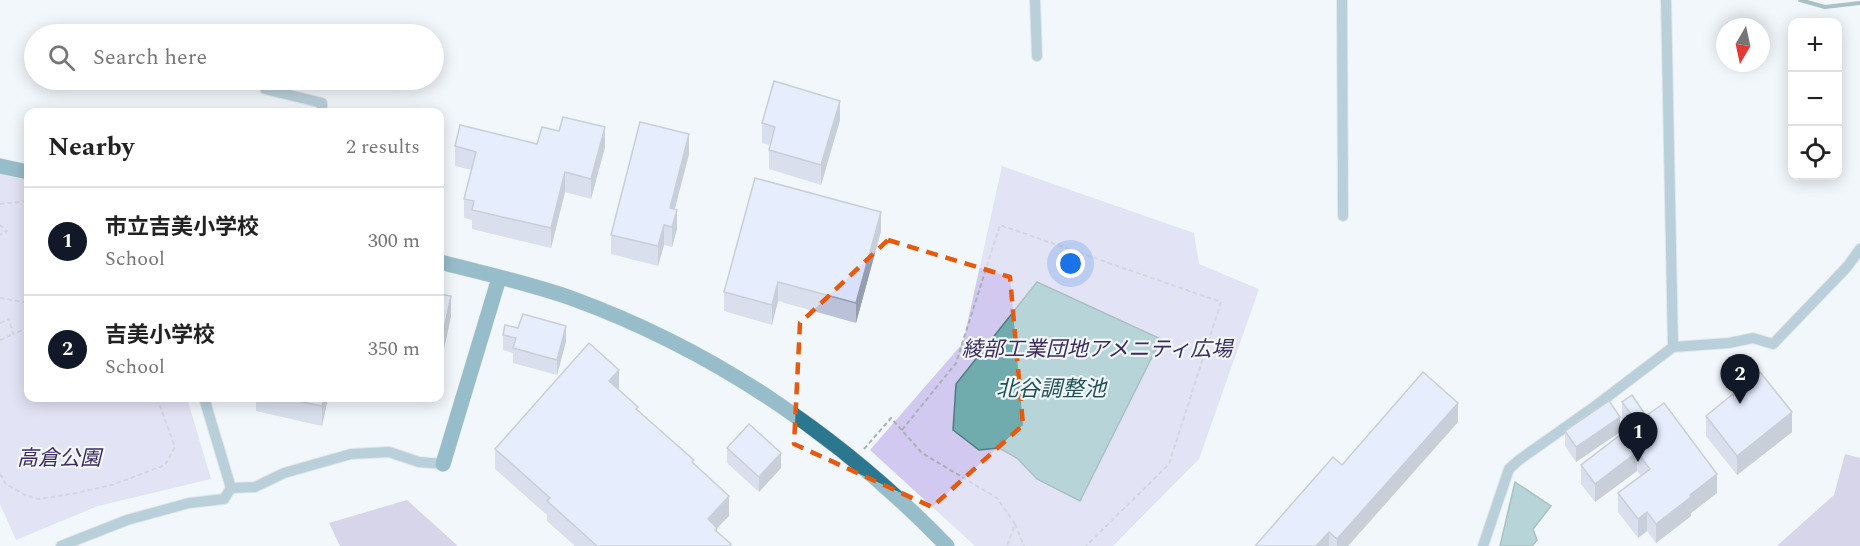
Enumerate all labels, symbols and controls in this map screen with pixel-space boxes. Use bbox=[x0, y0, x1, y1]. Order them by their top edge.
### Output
north arrow bbox=[1716, 18, 1770, 72]
map controls bbox=[1788, 18, 1842, 180]
button: + bbox=[1788, 18, 1842, 72]
search box bbox=[24, 24, 444, 90]
icon: search bbox=[45, 41, 78, 74]
text: Search here bbox=[93, 41, 207, 74]
button: − bbox=[1788, 72, 1842, 126]
button: locate bbox=[1788, 126, 1842, 180]
text: Nearby bbox=[48, 127, 134, 167]
text: 2 results bbox=[346, 132, 420, 162]
text: 市立吉美小学校 bbox=[105, 211, 259, 244]
text: 1 bbox=[62, 226, 73, 256]
text: 300 m bbox=[368, 226, 420, 256]
text: School bbox=[105, 244, 165, 274]
your location bbox=[1056, 249, 1085, 278]
text: 吉美小学校 bbox=[105, 319, 215, 352]
text: 2 bbox=[62, 334, 73, 364]
text: 350 m bbox=[368, 334, 420, 364]
park label: 綾部工業団地アメニティ広場 bbox=[962, 334, 1234, 366]
text: School bbox=[105, 352, 165, 382]
pin: 2 bbox=[1720, 354, 1760, 404]
water label: 北谷調整池 bbox=[996, 373, 1108, 406]
pin: 1 bbox=[1618, 412, 1658, 462]
park label: 高倉公園 bbox=[17, 443, 104, 475]

